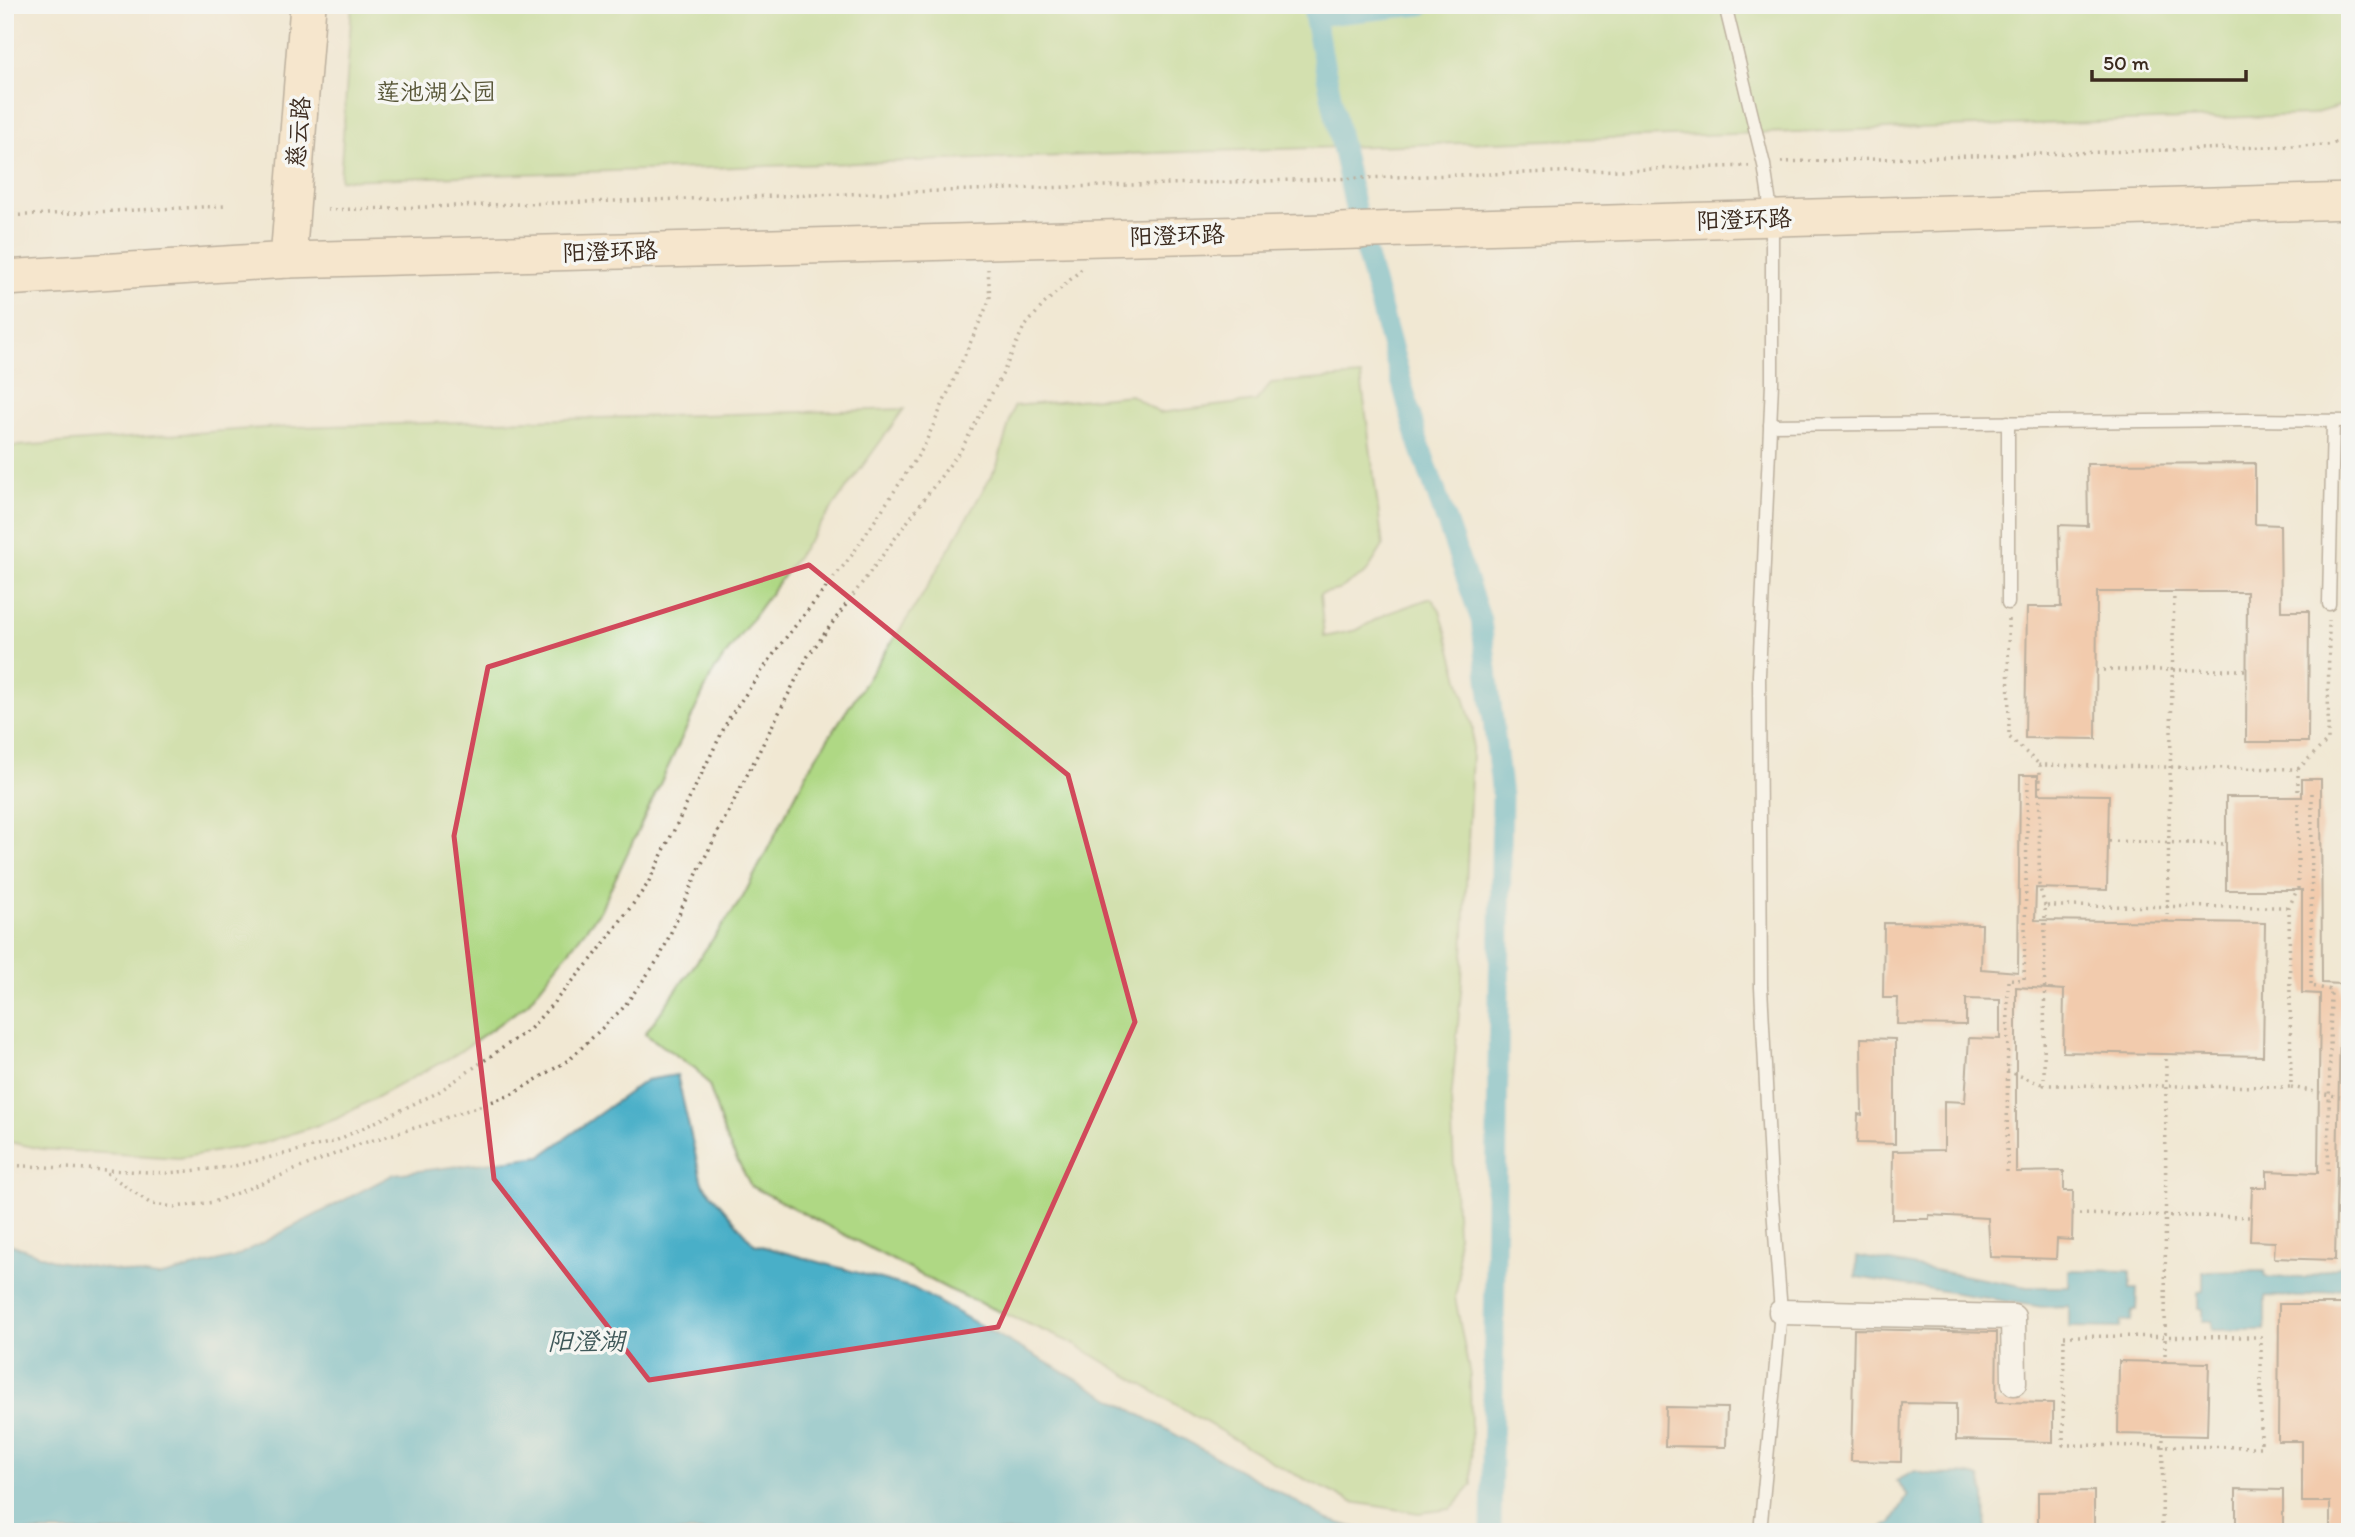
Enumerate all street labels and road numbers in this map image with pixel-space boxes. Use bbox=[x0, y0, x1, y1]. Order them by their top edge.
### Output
street label: 慈云路 bbox=[280, 95, 316, 169]
street label: 阳澄环路 bbox=[1696, 203, 1792, 235]
street label: 阳澄环路 bbox=[1129, 219, 1225, 251]
street label: 阳澄环路 bbox=[562, 235, 658, 267]

